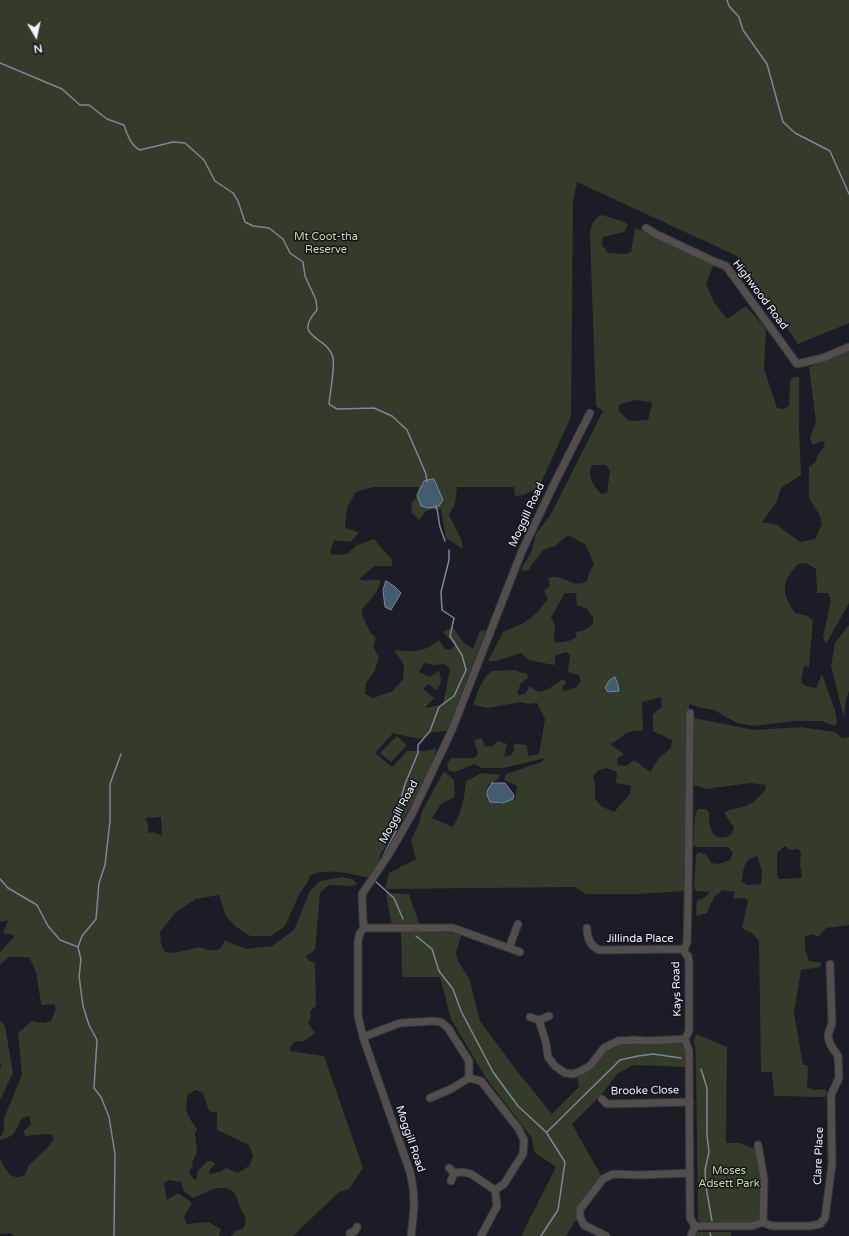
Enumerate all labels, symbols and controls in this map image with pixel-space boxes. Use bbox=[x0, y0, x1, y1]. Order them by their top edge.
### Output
north arrow bbox=[16, 16, 56, 56]
text: N bbox=[33, 41, 43, 55]
park label: Mt Coot-tha Reserve bbox=[294, 230, 358, 256]
street label: Highwood Road bbox=[729, 258, 791, 332]
street label: Moggill Road bbox=[506, 481, 548, 549]
street label: Moggill Road bbox=[377, 778, 421, 846]
street label: Jillinda Place bbox=[606, 932, 674, 946]
street label: Kays Road bbox=[669, 961, 685, 1017]
street label: Brooke Close bbox=[611, 1084, 679, 1098]
street label: Moggill Road bbox=[392, 1104, 428, 1174]
street label: Clare Place bbox=[811, 1127, 827, 1185]
park label: Moses Adsett Park bbox=[698, 1164, 760, 1190]

